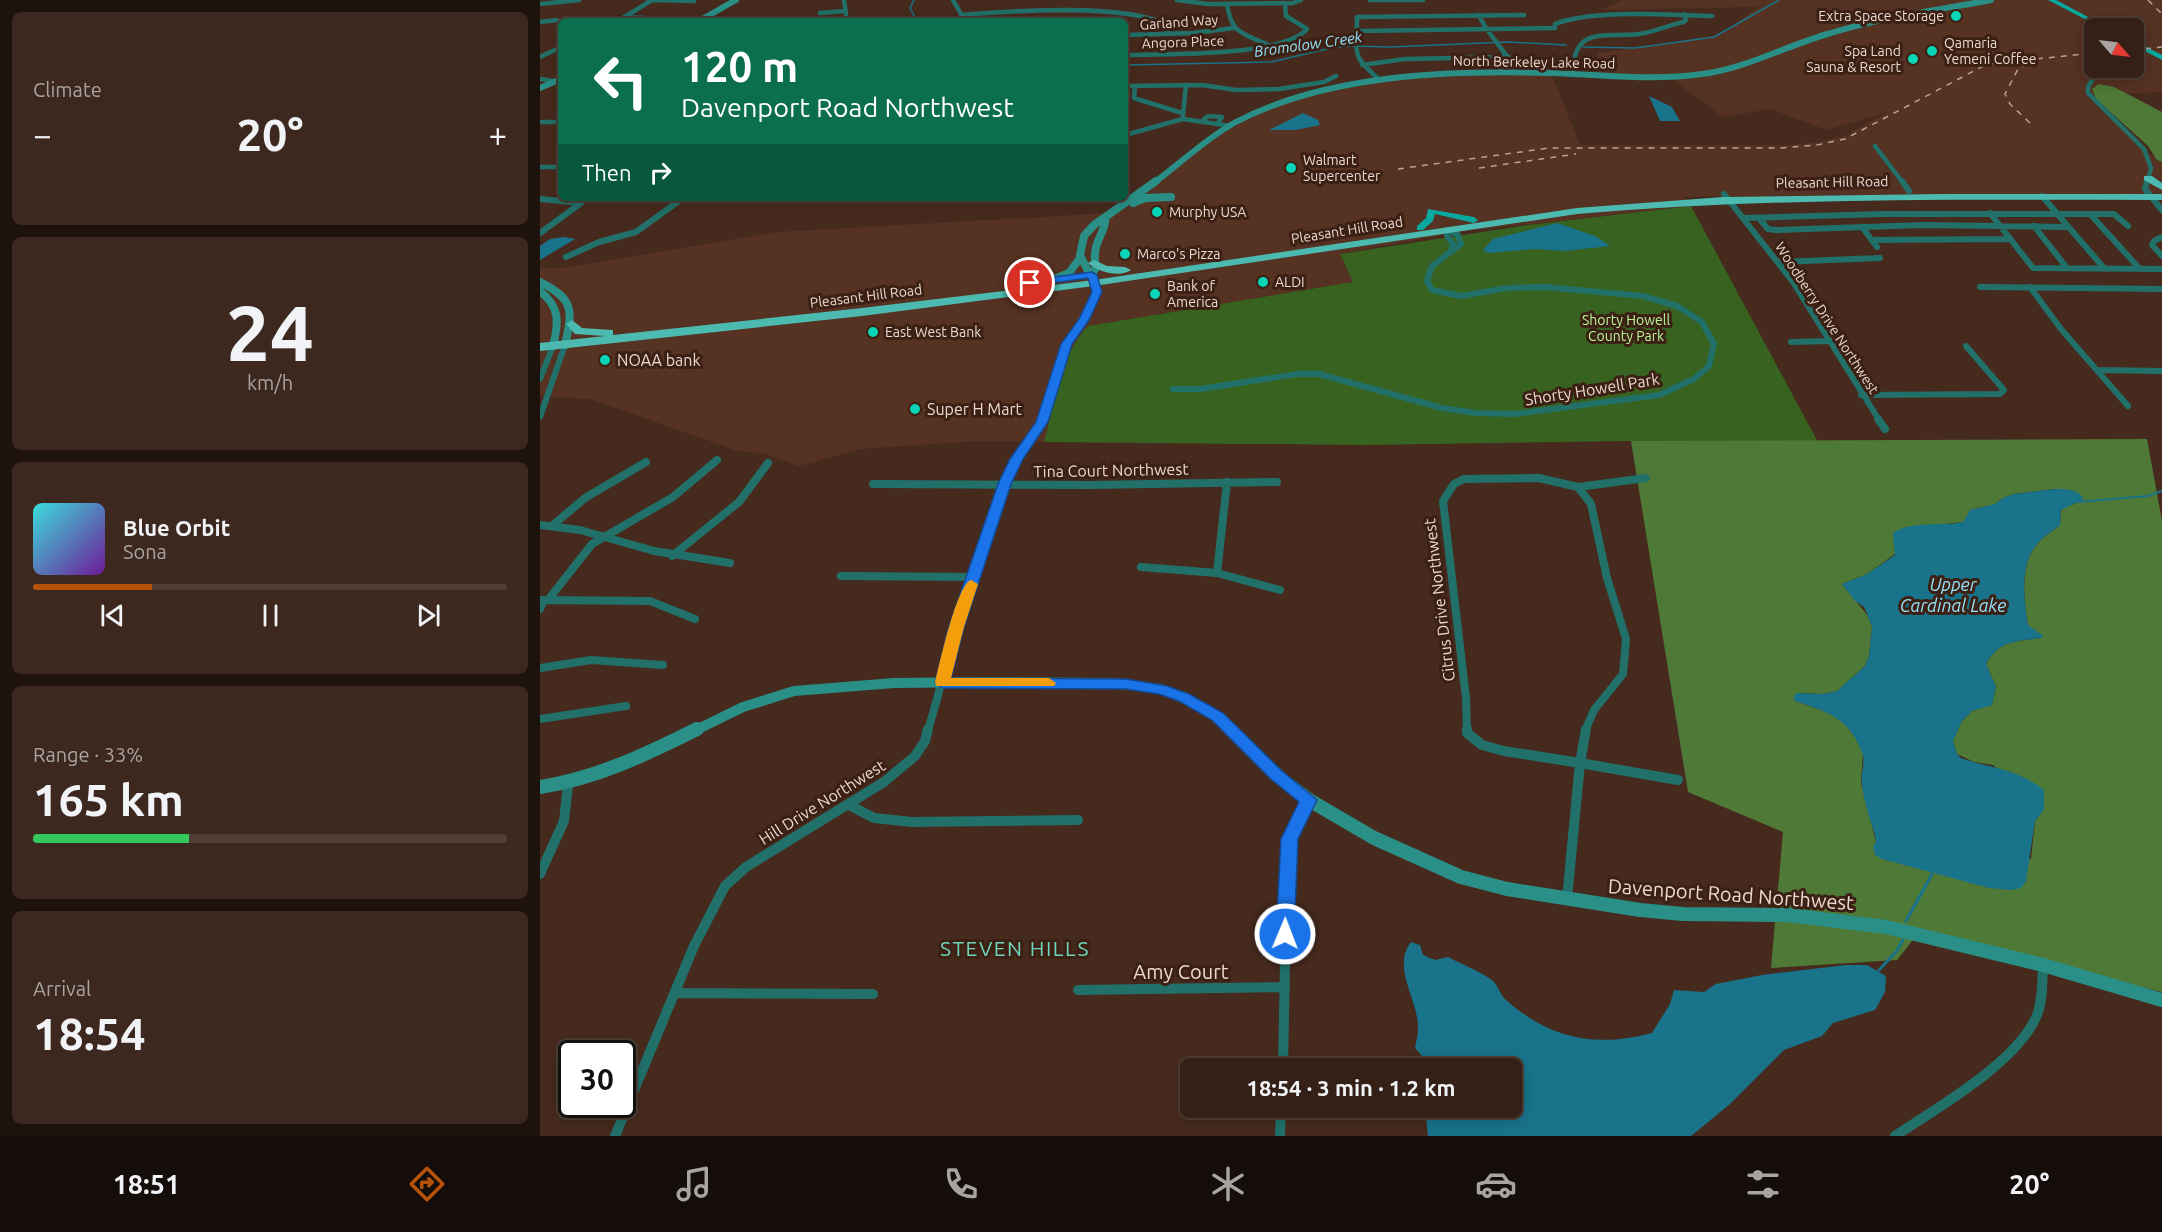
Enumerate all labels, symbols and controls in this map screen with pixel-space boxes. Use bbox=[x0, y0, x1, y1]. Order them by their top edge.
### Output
place label: Extra Space Storage bbox=[1818, 8, 1944, 24]
marker: Extra Space Storage bbox=[1949, 9, 1963, 23]
street label: Garland Way bbox=[1139, 11, 1219, 33]
north arrow bbox=[2084, 18, 2144, 78]
map controls bbox=[2084, 18, 2144, 78]
water label: Bromolow Creek bbox=[1253, 28, 1363, 60]
street label: Angora Place bbox=[1141, 33, 1225, 51]
place label: Qamaria Yemeni Coffee bbox=[1944, 35, 2037, 67]
icon: left bbox=[582, 42, 660, 120]
text: 120 m bbox=[681, 43, 798, 90]
place label: Spa Land Sauna & Resort bbox=[1806, 43, 1901, 75]
marker: Qamaria Yemeni Coffee bbox=[1925, 44, 1939, 58]
marker: Spa Land Sauna & Resort bbox=[1906, 52, 1920, 66]
street label: North Berkeley Lake Road bbox=[1453, 53, 1615, 71]
text: Climate bbox=[33, 78, 102, 101]
text: Davenport Road Northwest bbox=[681, 92, 1014, 122]
text: 20° bbox=[237, 109, 303, 160]
text: − bbox=[33, 116, 52, 153]
text: + bbox=[488, 116, 507, 153]
place label: Walmart Supercenter bbox=[1303, 152, 1381, 184]
icon: right bbox=[644, 156, 677, 189]
text: Then bbox=[582, 160, 632, 185]
marker: Walmart Supercenter bbox=[1284, 161, 1298, 175]
street label: Pleasant Hill Road bbox=[1775, 173, 1889, 191]
place label: Murphy USA bbox=[1169, 204, 1246, 220]
marker: Murphy USA bbox=[1150, 205, 1164, 219]
street label: Pleasant Hill Road bbox=[1290, 213, 1404, 247]
street label: Woodberry Drive Northwest bbox=[1772, 239, 1882, 397]
place label: Marco's Pizza bbox=[1137, 246, 1221, 262]
marker: Marco's Pizza bbox=[1118, 247, 1132, 261]
pin bbox=[1004, 257, 1055, 308]
icon: arrive bbox=[1013, 266, 1046, 299]
place label: ALDI bbox=[1275, 274, 1305, 290]
marker: ALDI bbox=[1256, 275, 1270, 289]
place label: Bank of America bbox=[1167, 278, 1218, 310]
street label: Pleasant Hill Road bbox=[809, 281, 923, 311]
marker: Bank of America bbox=[1148, 287, 1162, 301]
text: 24 bbox=[226, 288, 314, 376]
park label: Shorty Howell County Park bbox=[1582, 312, 1670, 344]
place label: East West Bank bbox=[885, 324, 981, 340]
marker: East West Bank bbox=[866, 325, 880, 339]
place label: NOAA bank bbox=[617, 351, 700, 369]
marker: NOAA bank bbox=[598, 353, 612, 367]
street label: Shorty Howell Park bbox=[1523, 369, 1661, 409]
text: km/h bbox=[247, 371, 293, 394]
place label: Super H Mart bbox=[927, 400, 1022, 418]
marker: Super H Mart bbox=[908, 402, 922, 416]
street label: Tina Court Northwest bbox=[1033, 460, 1189, 480]
text: Blue Orbit bbox=[123, 515, 230, 540]
street label: Citrus Drive Northwest bbox=[1420, 517, 1458, 682]
text: Sona bbox=[123, 540, 167, 563]
water label: Upper Cardinal Lake bbox=[1900, 574, 2006, 615]
icon: previous bbox=[96, 599, 129, 632]
icon: pause bbox=[254, 599, 287, 632]
icon: next bbox=[412, 599, 445, 632]
text: Range · 33% bbox=[33, 743, 143, 766]
street label: Hill Drive Northwest bbox=[756, 755, 889, 848]
text: 165 km bbox=[33, 774, 184, 825]
street label: Davenport Road Northwest bbox=[1607, 874, 1855, 914]
position arrow bbox=[1253, 902, 1317, 966]
district label: STEVEN HILLS bbox=[940, 936, 1090, 960]
street label: Amy Court bbox=[1133, 960, 1229, 983]
text: Arrival bbox=[33, 977, 91, 1000]
text: 18:54 bbox=[33, 1008, 146, 1059]
speed limit sign: 30 bbox=[558, 1040, 636, 1118]
text: 18:54 · 3 min · 1.2 km bbox=[1246, 1075, 1456, 1100]
icon: directions bbox=[406, 1163, 448, 1205]
icon: music bbox=[673, 1163, 715, 1205]
icon: phone bbox=[940, 1163, 982, 1205]
icon: climate bbox=[1207, 1163, 1249, 1205]
icon: car bbox=[1475, 1163, 1517, 1205]
icon: filters bbox=[1742, 1163, 1784, 1205]
text: 18:51 bbox=[113, 1169, 180, 1199]
text: 20° bbox=[2009, 1169, 2049, 1199]

